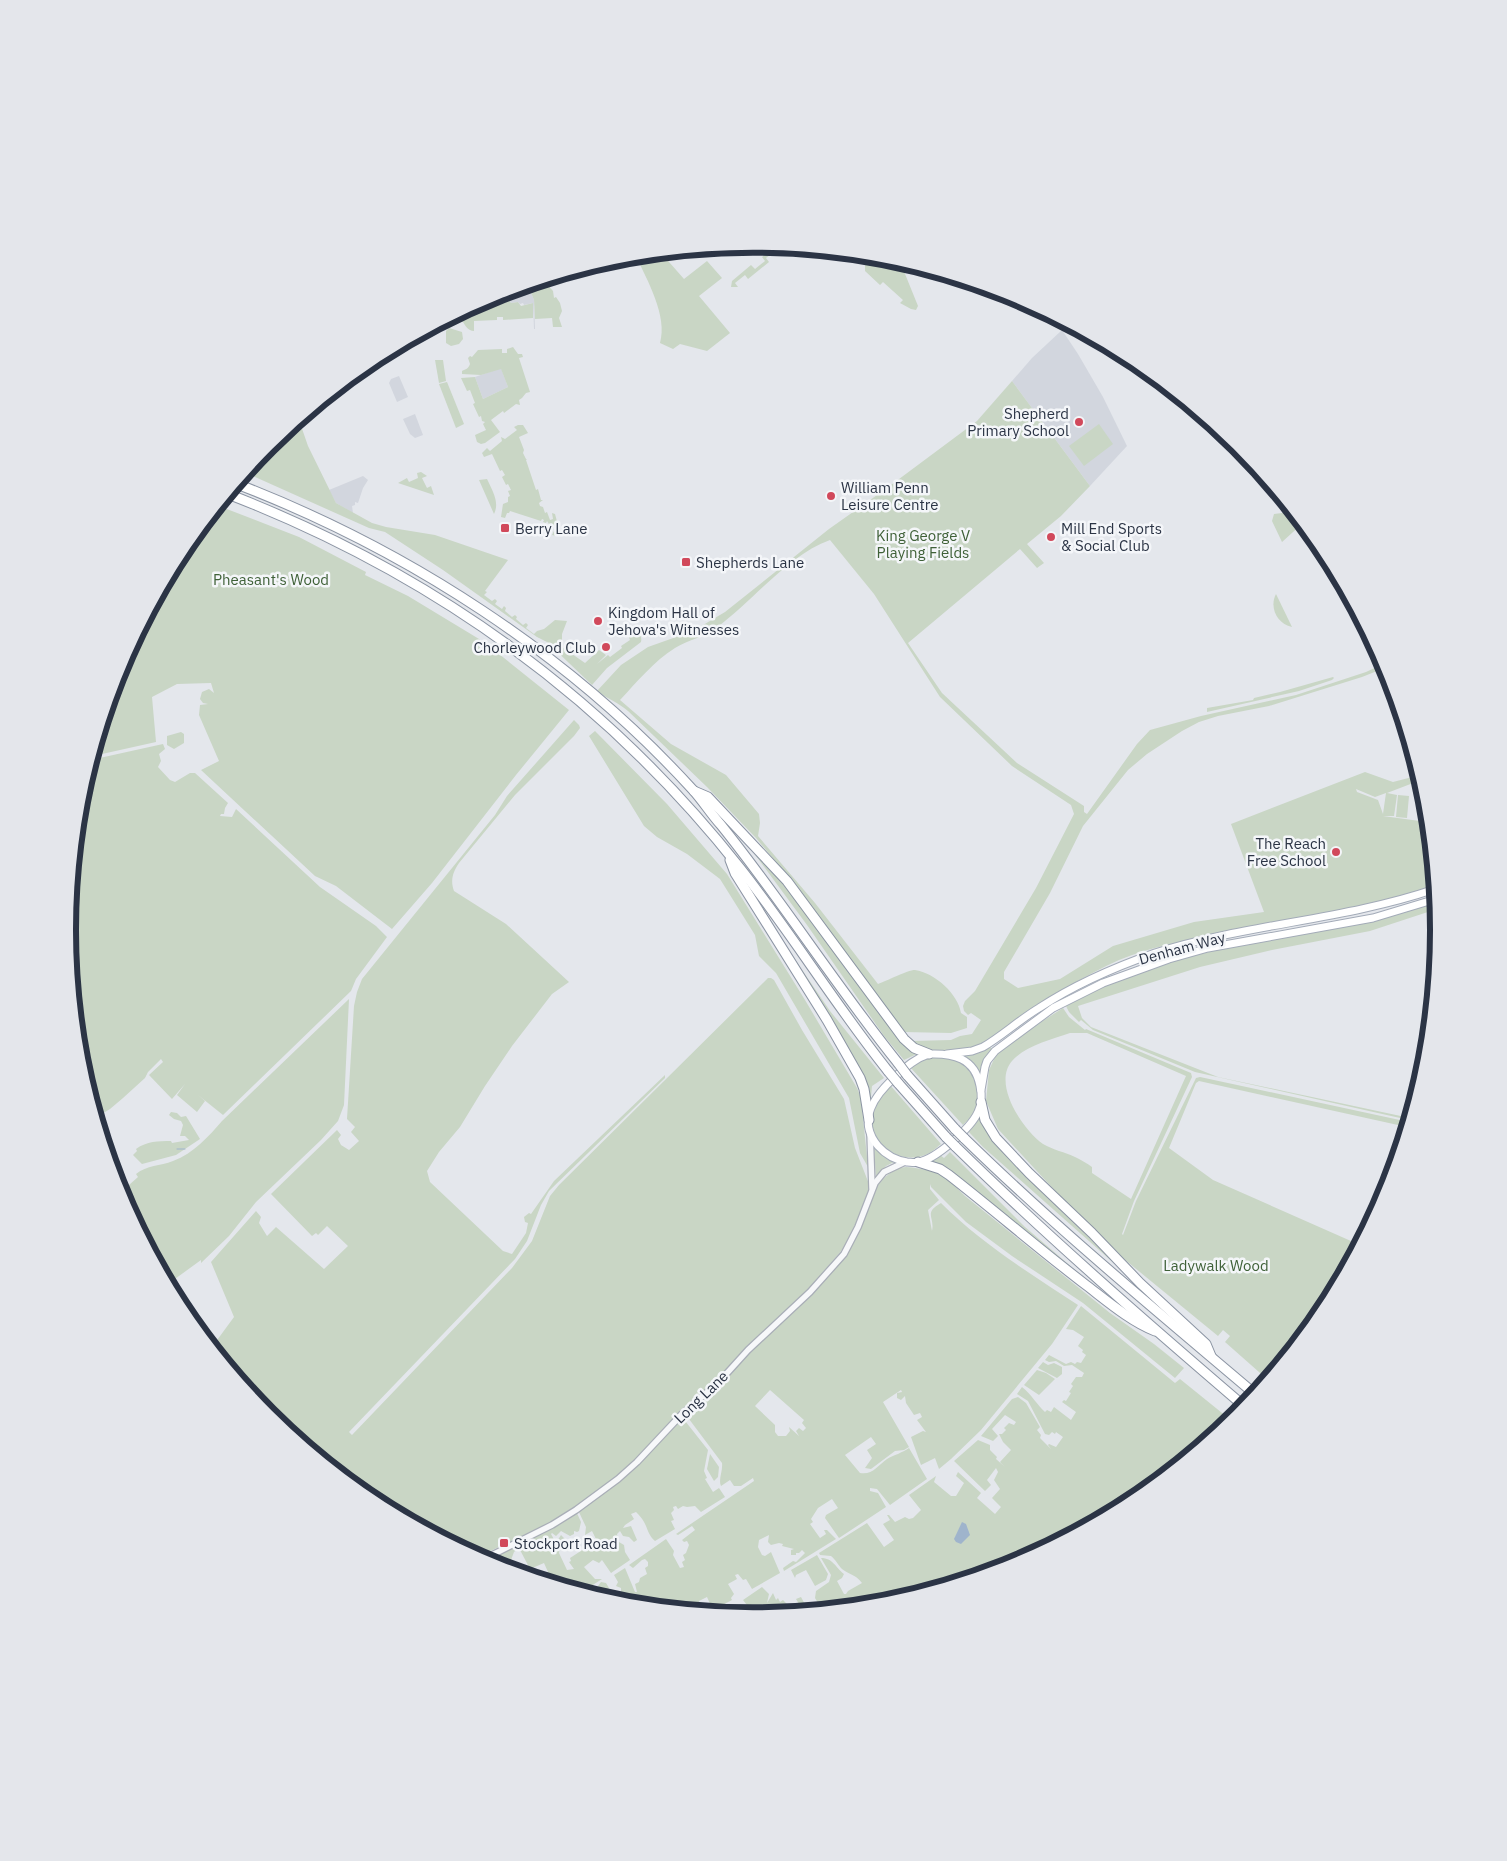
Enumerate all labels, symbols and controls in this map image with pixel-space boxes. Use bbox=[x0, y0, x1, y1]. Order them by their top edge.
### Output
place label: Shepherd Primary School bbox=[967, 404, 1069, 440]
marker: Shepherd Primary School bbox=[1073, 416, 1085, 428]
place label: William Penn Leisure Centre bbox=[841, 478, 938, 514]
marker: William Penn Leisure Centre bbox=[825, 490, 837, 502]
place label: Berry Lane bbox=[515, 519, 587, 538]
place label: Mill End Sports & Social Club bbox=[1061, 519, 1162, 555]
marker: Berry Lane bbox=[499, 522, 511, 534]
park label: King George V Playing Fields bbox=[876, 526, 970, 562]
marker: Mill End Sports & Social Club bbox=[1045, 531, 1057, 543]
place label: Shepherds Lane bbox=[696, 553, 804, 572]
marker: Shepherds Lane bbox=[680, 556, 692, 568]
park label: Pheasant's Wood bbox=[213, 570, 329, 589]
place label: Kingdom Hall of Jehova's Witnesses bbox=[608, 603, 739, 639]
marker: Kingdom Hall of Jehova's Witnesses bbox=[592, 615, 604, 627]
place label: Chorleywood Club bbox=[473, 638, 596, 657]
marker: Chorleywood Club bbox=[600, 641, 612, 653]
place label: The Reach Free School bbox=[1247, 834, 1326, 870]
marker: The Reach Free School bbox=[1330, 846, 1342, 858]
street label: Denham Way bbox=[1137, 927, 1228, 969]
park label: Ladywalk Wood bbox=[1163, 1256, 1269, 1275]
street label: Long Lane bbox=[670, 1367, 732, 1427]
place label: Stockport Road bbox=[514, 1534, 618, 1553]
marker: Stockport Road bbox=[498, 1537, 510, 1549]

